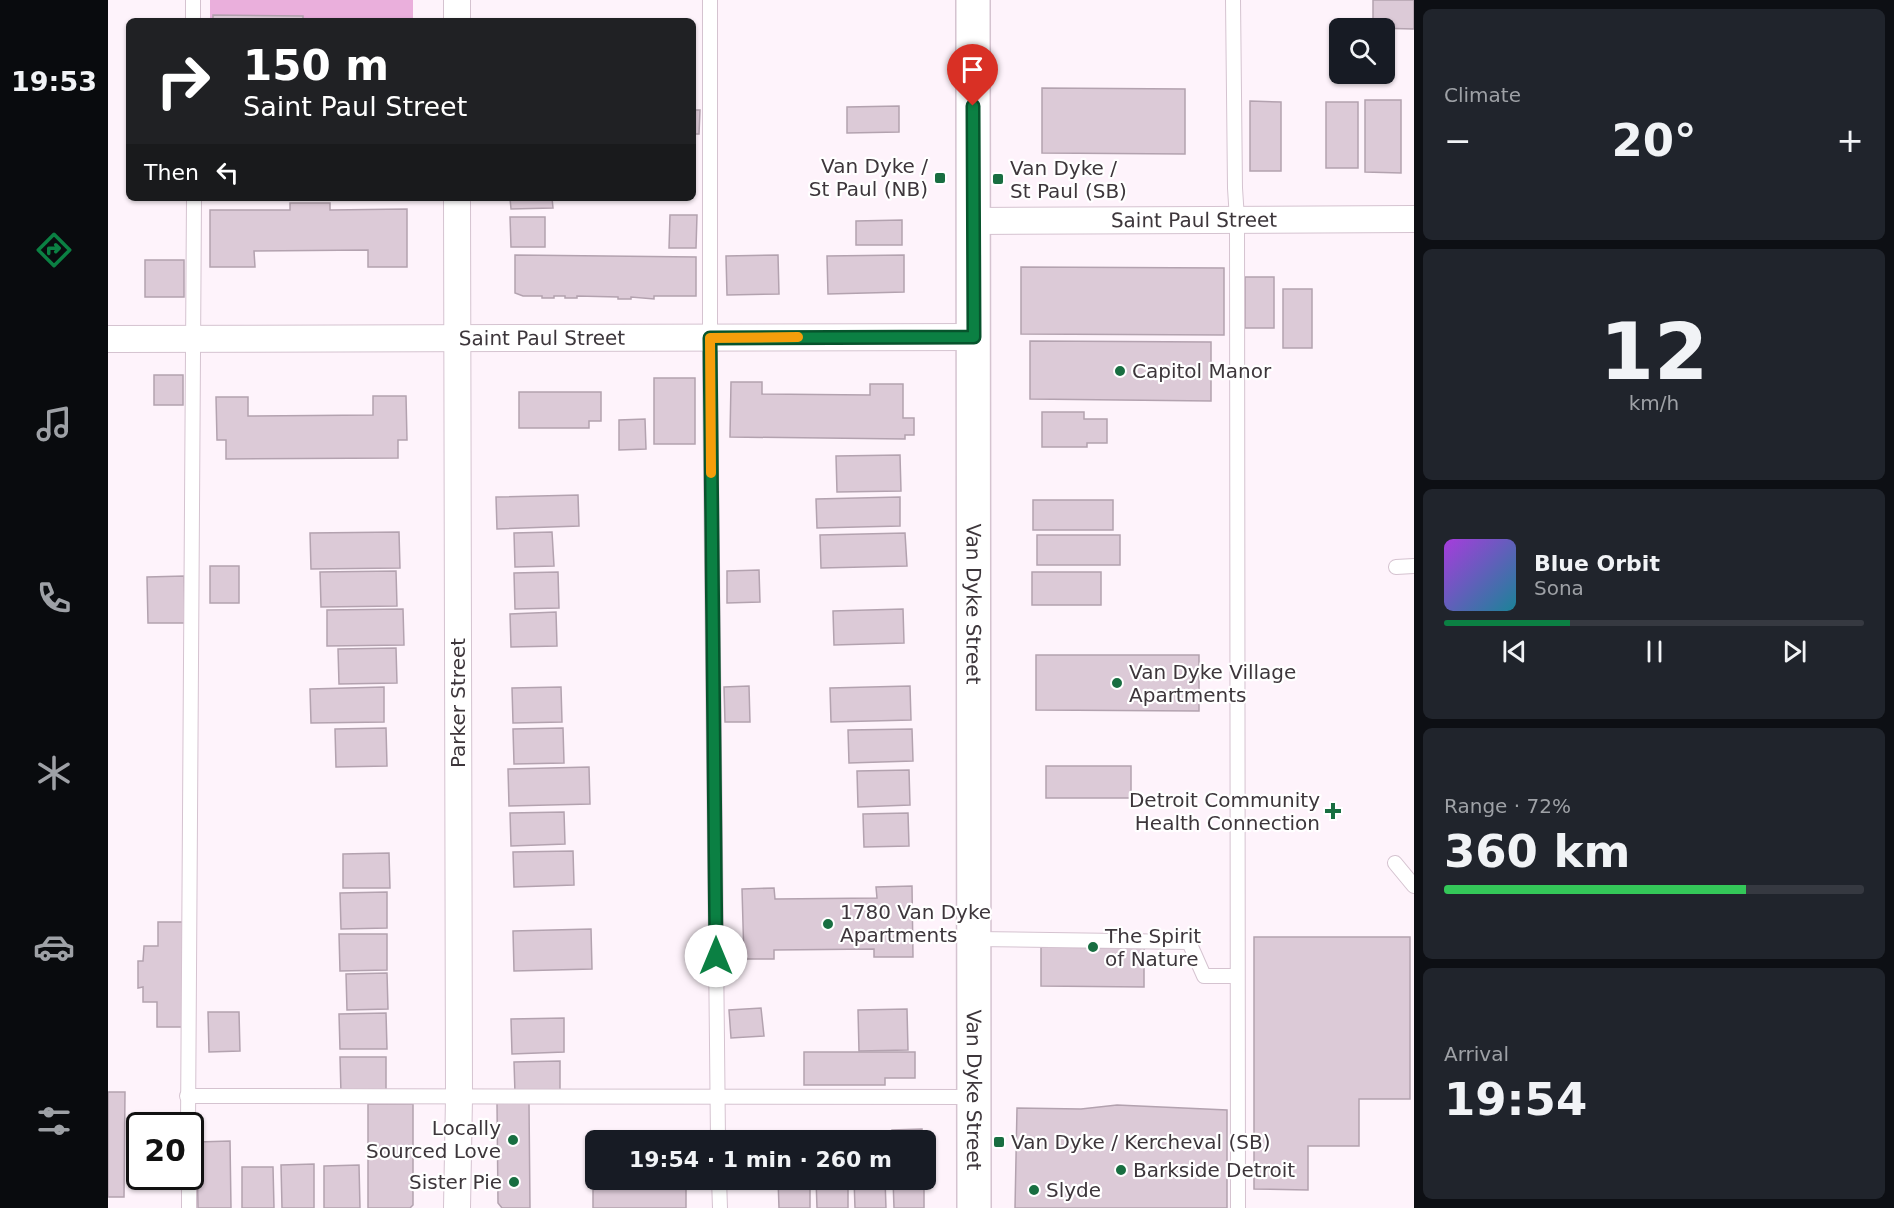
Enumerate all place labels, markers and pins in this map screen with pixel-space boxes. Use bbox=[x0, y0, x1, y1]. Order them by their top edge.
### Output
pin bbox=[947, 44, 998, 106]
place label: Van Dyke / St Paul (NB) bbox=[809, 154, 928, 201]
place label: Van Dyke / St Paul (SB) bbox=[1010, 156, 1127, 203]
marker: Van Dyke / St Paul (NB) bbox=[933, 171, 947, 185]
marker: Van Dyke / St Paul (SB) bbox=[991, 172, 1005, 186]
place label: Capitol Manor bbox=[1132, 359, 1272, 383]
marker: Capitol Manor bbox=[1113, 364, 1127, 378]
place label: Van Dyke Village Apartments bbox=[1129, 660, 1296, 707]
marker: Van Dyke Village Apartments bbox=[1110, 676, 1124, 690]
place label: Detroit Community Health Connection bbox=[1129, 788, 1320, 835]
marker: Detroit Community Health Connection bbox=[1324, 802, 1342, 820]
place label: 1780 Van Dyke Apartments bbox=[840, 900, 991, 947]
marker: 1780 Van Dyke Apartments bbox=[821, 917, 835, 931]
place label: The Spirit of Nature bbox=[1104, 924, 1201, 971]
marker: The Spirit of Nature bbox=[1086, 940, 1100, 954]
place label: Locally Sourced Love bbox=[366, 1116, 501, 1163]
place label: Van Dyke / Kercheval (SB) bbox=[1011, 1130, 1271, 1154]
marker: Locally Sourced Love bbox=[506, 1133, 520, 1147]
marker: Van Dyke / Kercheval (SB) bbox=[992, 1135, 1006, 1149]
place label: Barkside Detroit bbox=[1133, 1158, 1295, 1182]
marker: Barkside Detroit bbox=[1114, 1163, 1128, 1177]
place label: Sister Pie bbox=[409, 1170, 502, 1194]
marker: Sister Pie bbox=[507, 1175, 521, 1189]
place label: Slyde bbox=[1046, 1178, 1101, 1202]
marker: Slyde bbox=[1027, 1183, 1041, 1197]

